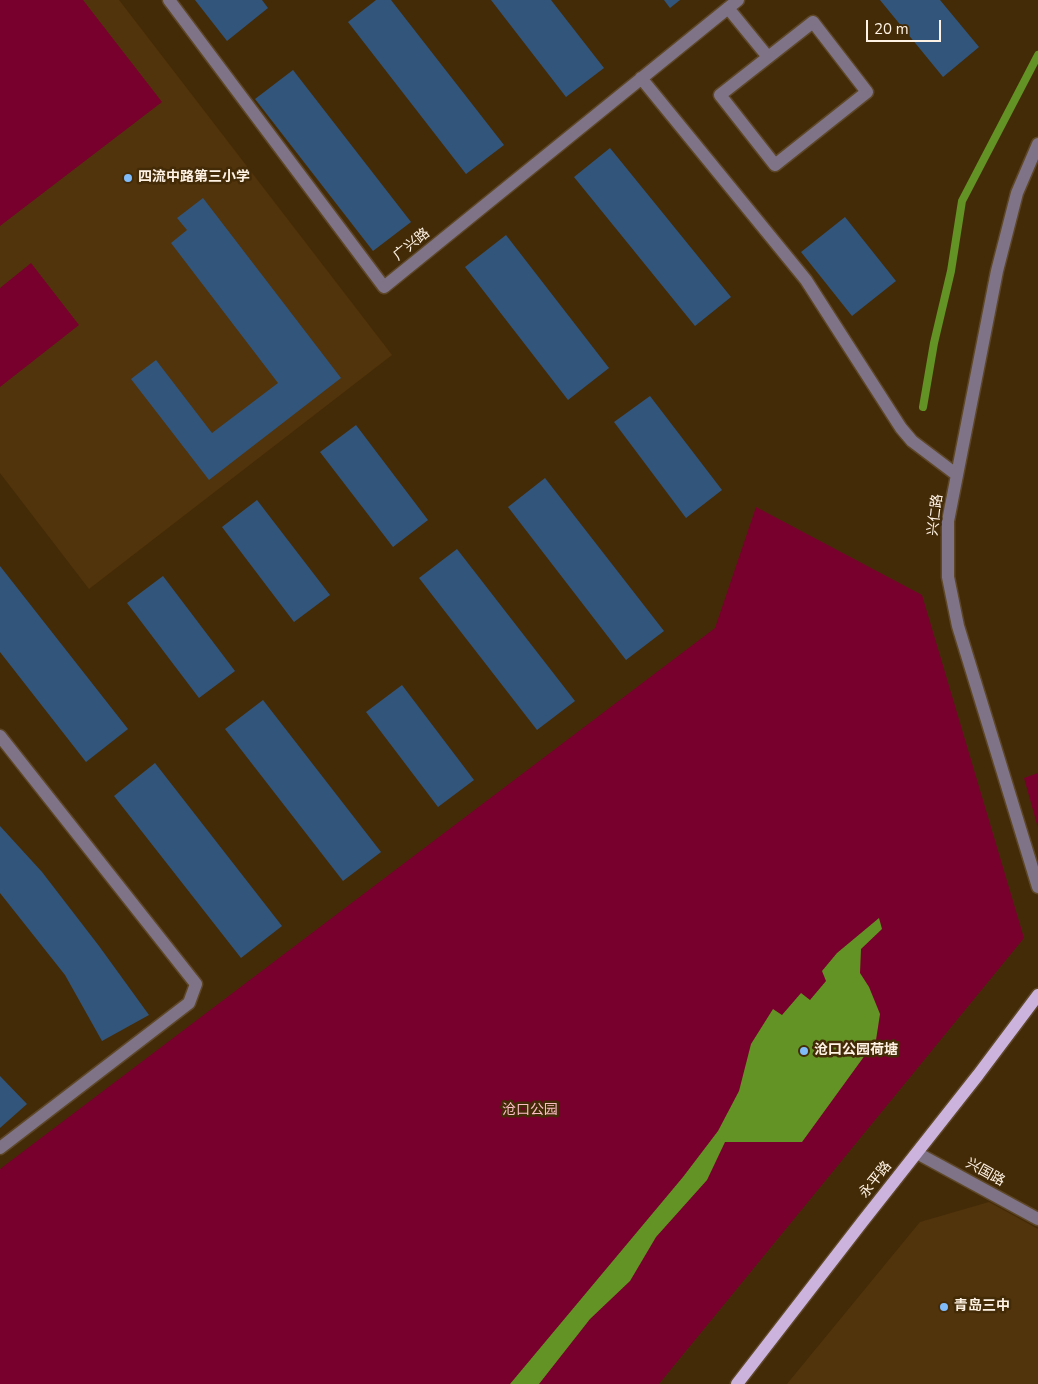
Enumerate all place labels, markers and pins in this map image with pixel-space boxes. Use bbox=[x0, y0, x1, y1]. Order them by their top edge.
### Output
place label: 四流中路第三小学 bbox=[138, 170, 250, 186]
marker: 四流中路第三小学 bbox=[122, 172, 134, 184]
place label: 沧口公园荷塘 bbox=[814, 1043, 898, 1059]
marker: 沧口公园荷塘 bbox=[798, 1045, 810, 1057]
place label: 青岛三中 bbox=[954, 1299, 1010, 1315]
marker: 青岛三中 bbox=[938, 1301, 950, 1313]

